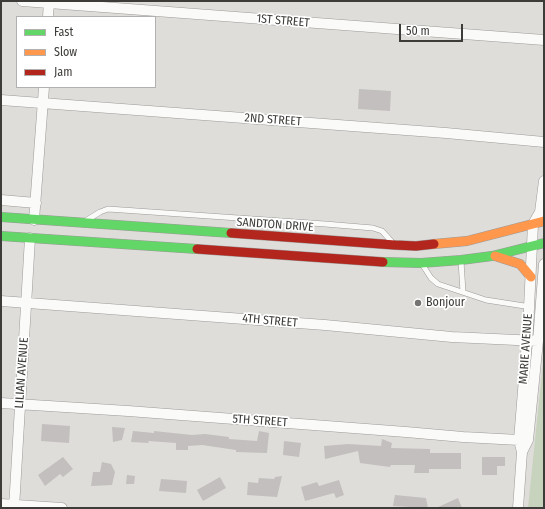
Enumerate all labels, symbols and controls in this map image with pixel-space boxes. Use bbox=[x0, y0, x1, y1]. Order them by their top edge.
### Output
street label: 1ST STREET bbox=[256, 12, 310, 30]
legend bbox=[16, 16, 156, 88]
scale bar bbox=[401, 16, 465, 42]
text: 50 m bbox=[406, 24, 430, 38]
text: Fast bbox=[54, 25, 73, 39]
text: Slow bbox=[54, 45, 77, 59]
text: Jam bbox=[54, 65, 72, 79]
street label: 2ND STREET bbox=[244, 111, 302, 129]
street label: SANDTON DRIVE bbox=[236, 215, 314, 235]
place label: Bonjour bbox=[426, 296, 465, 310]
marker: Bonjour bbox=[413, 298, 423, 308]
street label: 4TH STREET bbox=[242, 311, 298, 331]
street label: MARIE AVENUE bbox=[516, 313, 536, 385]
street label: LILIAN AVENUE bbox=[12, 337, 32, 409]
street label: 5TH STREET bbox=[232, 412, 288, 430]

